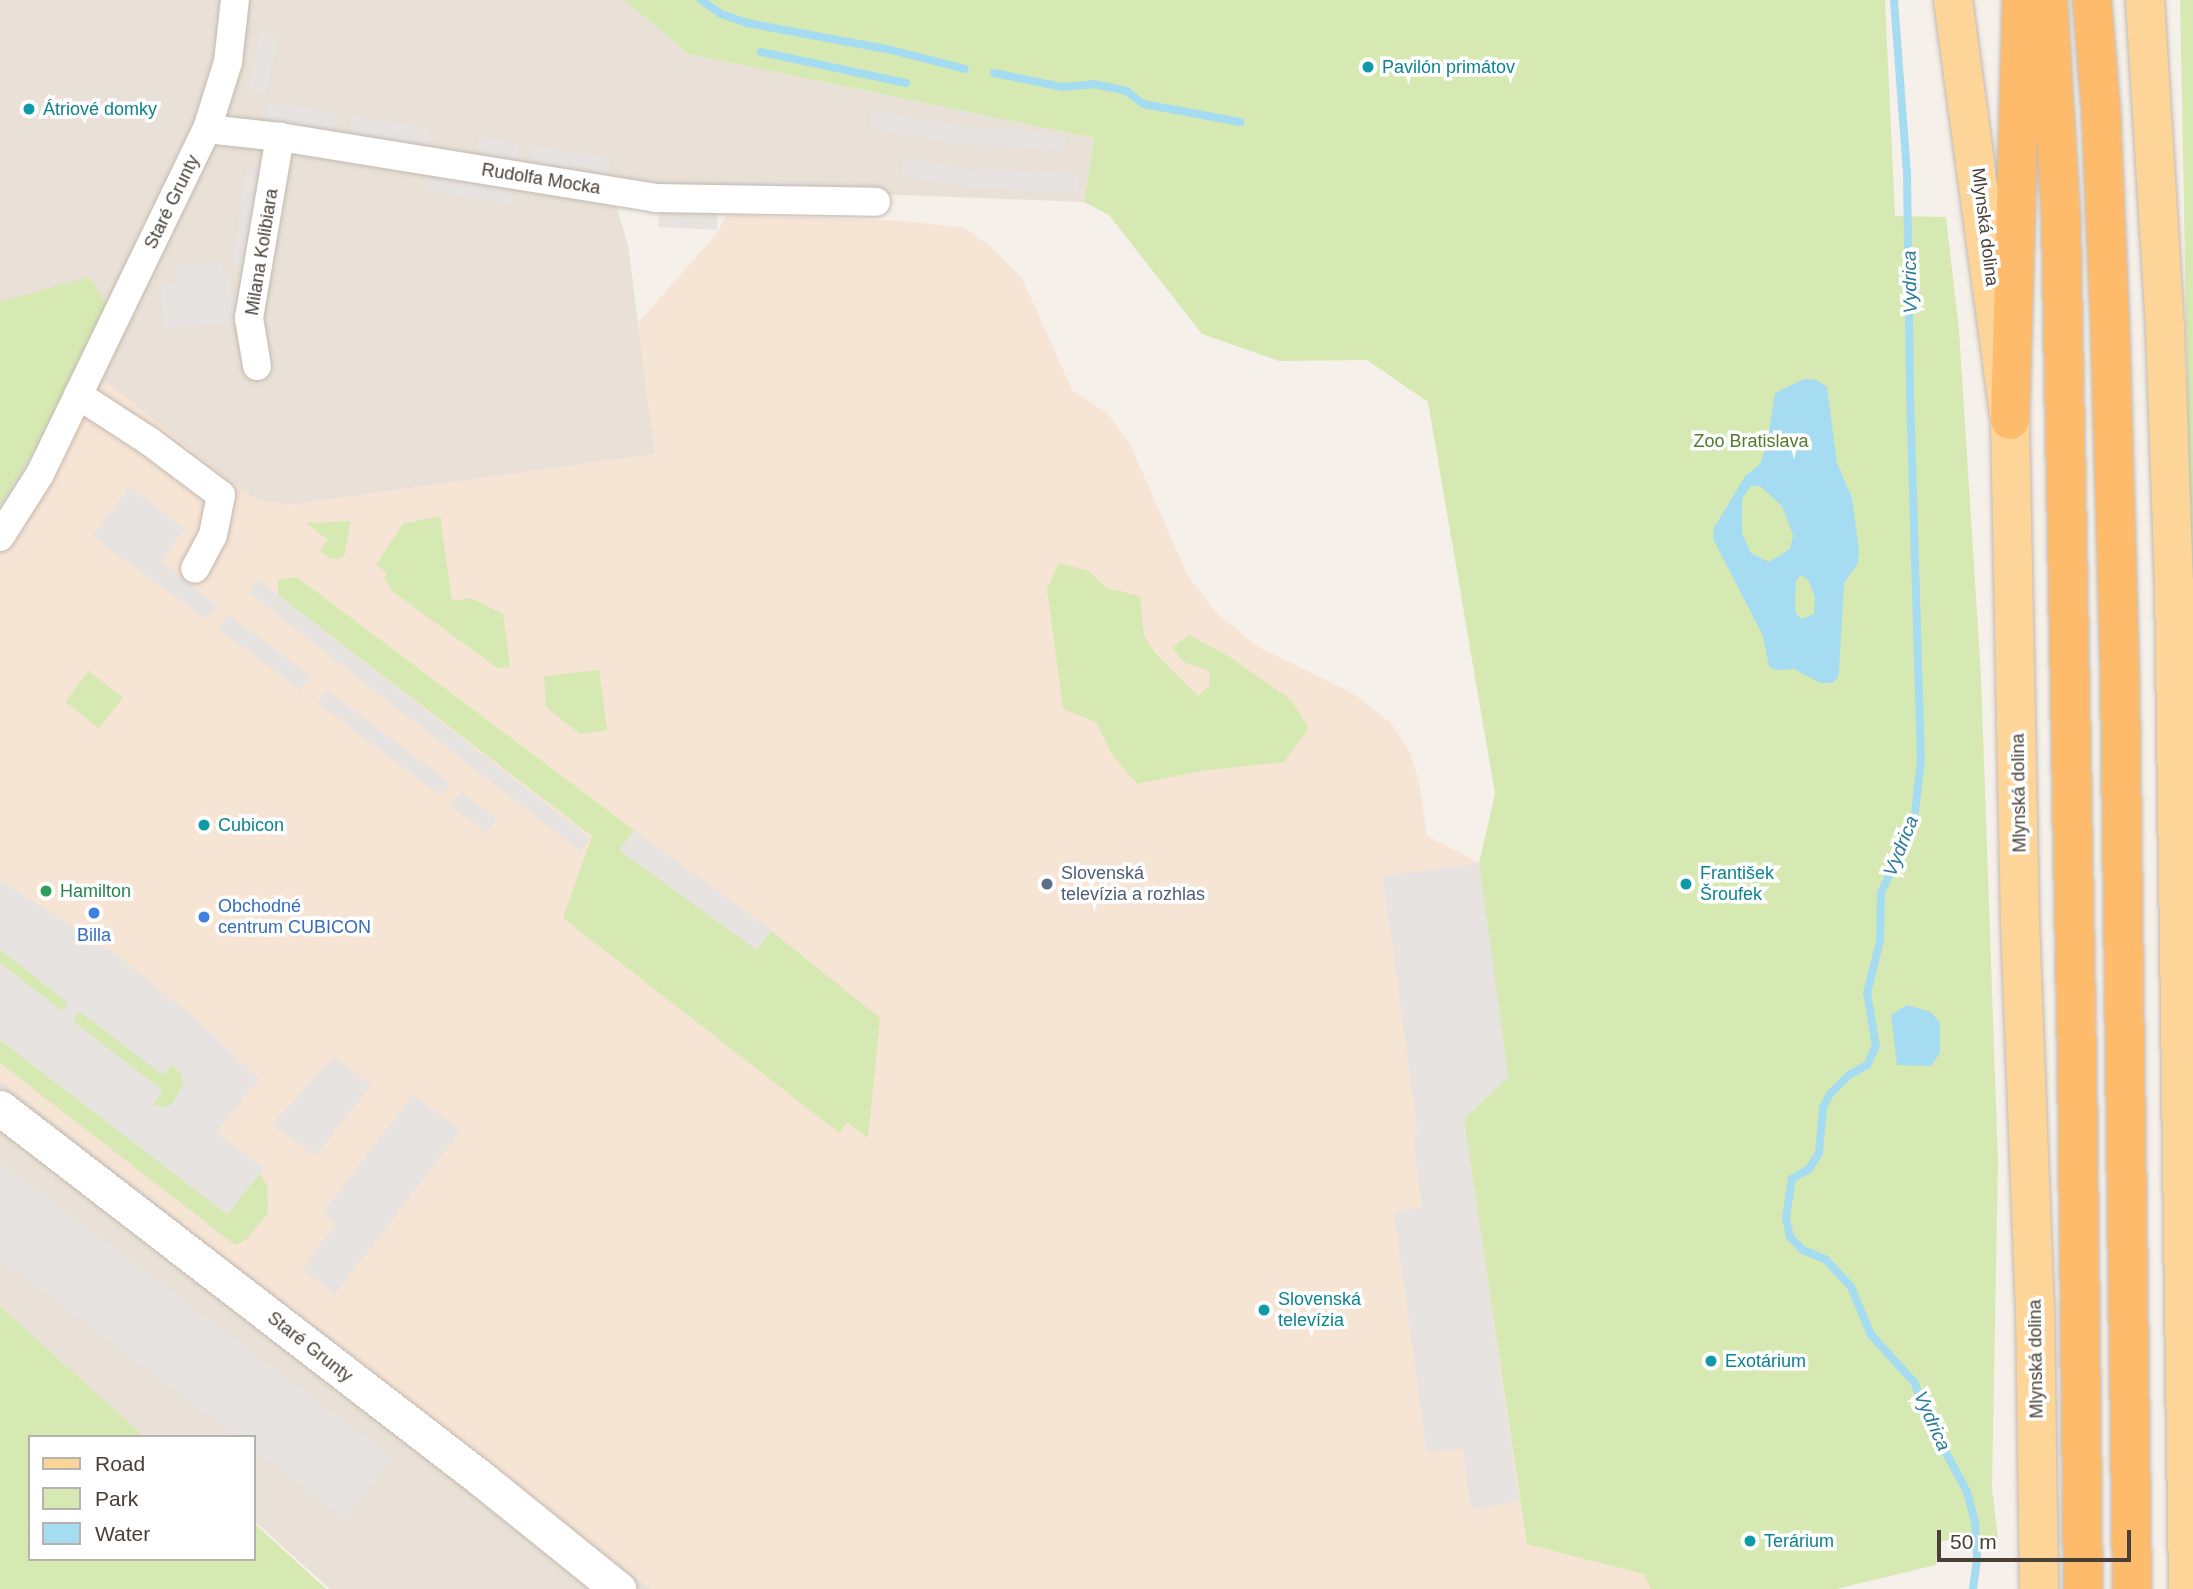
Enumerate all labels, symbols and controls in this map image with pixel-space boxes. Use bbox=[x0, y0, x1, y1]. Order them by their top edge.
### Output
place label: Pavilón primátov bbox=[1382, 56, 1515, 78]
marker: Pavilón primátov bbox=[1360, 59, 1376, 75]
place label: Átriové domky bbox=[43, 98, 157, 120]
marker: Átriové domky bbox=[21, 101, 37, 117]
street label: Staré Grunty bbox=[140, 151, 204, 253]
street label: Rudolfa Mocka bbox=[480, 159, 602, 199]
street label: Mlynská dolina bbox=[1967, 167, 2003, 287]
street label: Milana Kolibiara bbox=[241, 187, 283, 317]
water label: Vydrica bbox=[1898, 250, 1922, 314]
park label: Zoo Bratislava bbox=[1693, 430, 1809, 452]
street label: Mlynská dolina bbox=[2007, 733, 2031, 853]
water label: Vydrica bbox=[1879, 813, 1923, 879]
place label: Cubicon bbox=[218, 814, 284, 836]
marker: Cubicon bbox=[196, 817, 212, 833]
place label: Slovenská televízia a rozhlas bbox=[1061, 863, 1205, 906]
place label: František Šroufek bbox=[1700, 863, 1774, 906]
marker: Slovenská televízia a rozhlas bbox=[1039, 876, 1055, 892]
marker: František Šroufek bbox=[1678, 876, 1694, 892]
place label: Hamilton bbox=[60, 880, 131, 902]
marker: Hamilton bbox=[38, 883, 54, 899]
place label: Obchodné centrum CUBICON bbox=[218, 896, 371, 939]
marker: Billa bbox=[86, 905, 102, 921]
marker: Obchodné centrum CUBICON bbox=[196, 909, 212, 925]
place label: Billa bbox=[77, 924, 111, 946]
place label: Slovenská televízia bbox=[1278, 1289, 1361, 1332]
street label: Mlynská dolina bbox=[2024, 1299, 2048, 1419]
marker: Slovenská televízia bbox=[1256, 1302, 1272, 1318]
street label: Staré Grunty bbox=[263, 1307, 357, 1387]
place label: Exotárium bbox=[1725, 1350, 1806, 1372]
marker: Exotárium bbox=[1703, 1353, 1719, 1369]
water label: Vydrica bbox=[1909, 1388, 1955, 1454]
legend bbox=[28, 1435, 256, 1561]
text: Road bbox=[95, 1452, 145, 1475]
text: Park bbox=[95, 1487, 138, 1510]
scale bar bbox=[1941, 1516, 2135, 1560]
text: Water bbox=[95, 1522, 150, 1545]
place label: Terárium bbox=[1764, 1530, 1834, 1552]
text: 50 m bbox=[1950, 1530, 1997, 1553]
marker: Terárium bbox=[1742, 1533, 1758, 1549]

